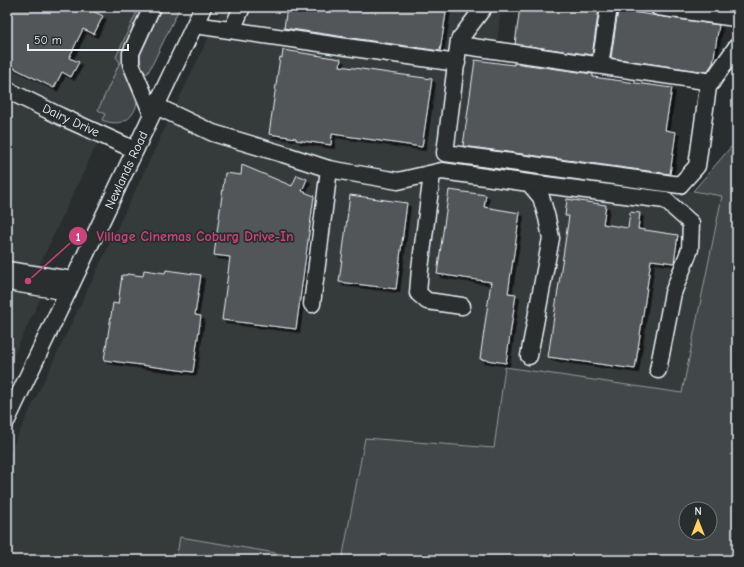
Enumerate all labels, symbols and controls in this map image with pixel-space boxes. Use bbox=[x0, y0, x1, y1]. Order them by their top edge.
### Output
scale bar bbox=[28, 26, 128, 52]
text: 50 m bbox=[34, 33, 62, 47]
street label: Dairy Drive bbox=[40, 100, 102, 140]
street label: Newlands Road bbox=[101, 129, 151, 211]
callout: Village Cinemas Coburg Drive-In bbox=[68, 223, 302, 249]
text: Village Cinemas Coburg Drive-In bbox=[96, 228, 294, 245]
text: 1 bbox=[76, 230, 81, 244]
north arrow bbox=[678, 501, 718, 541]
text: N bbox=[694, 505, 702, 518]

